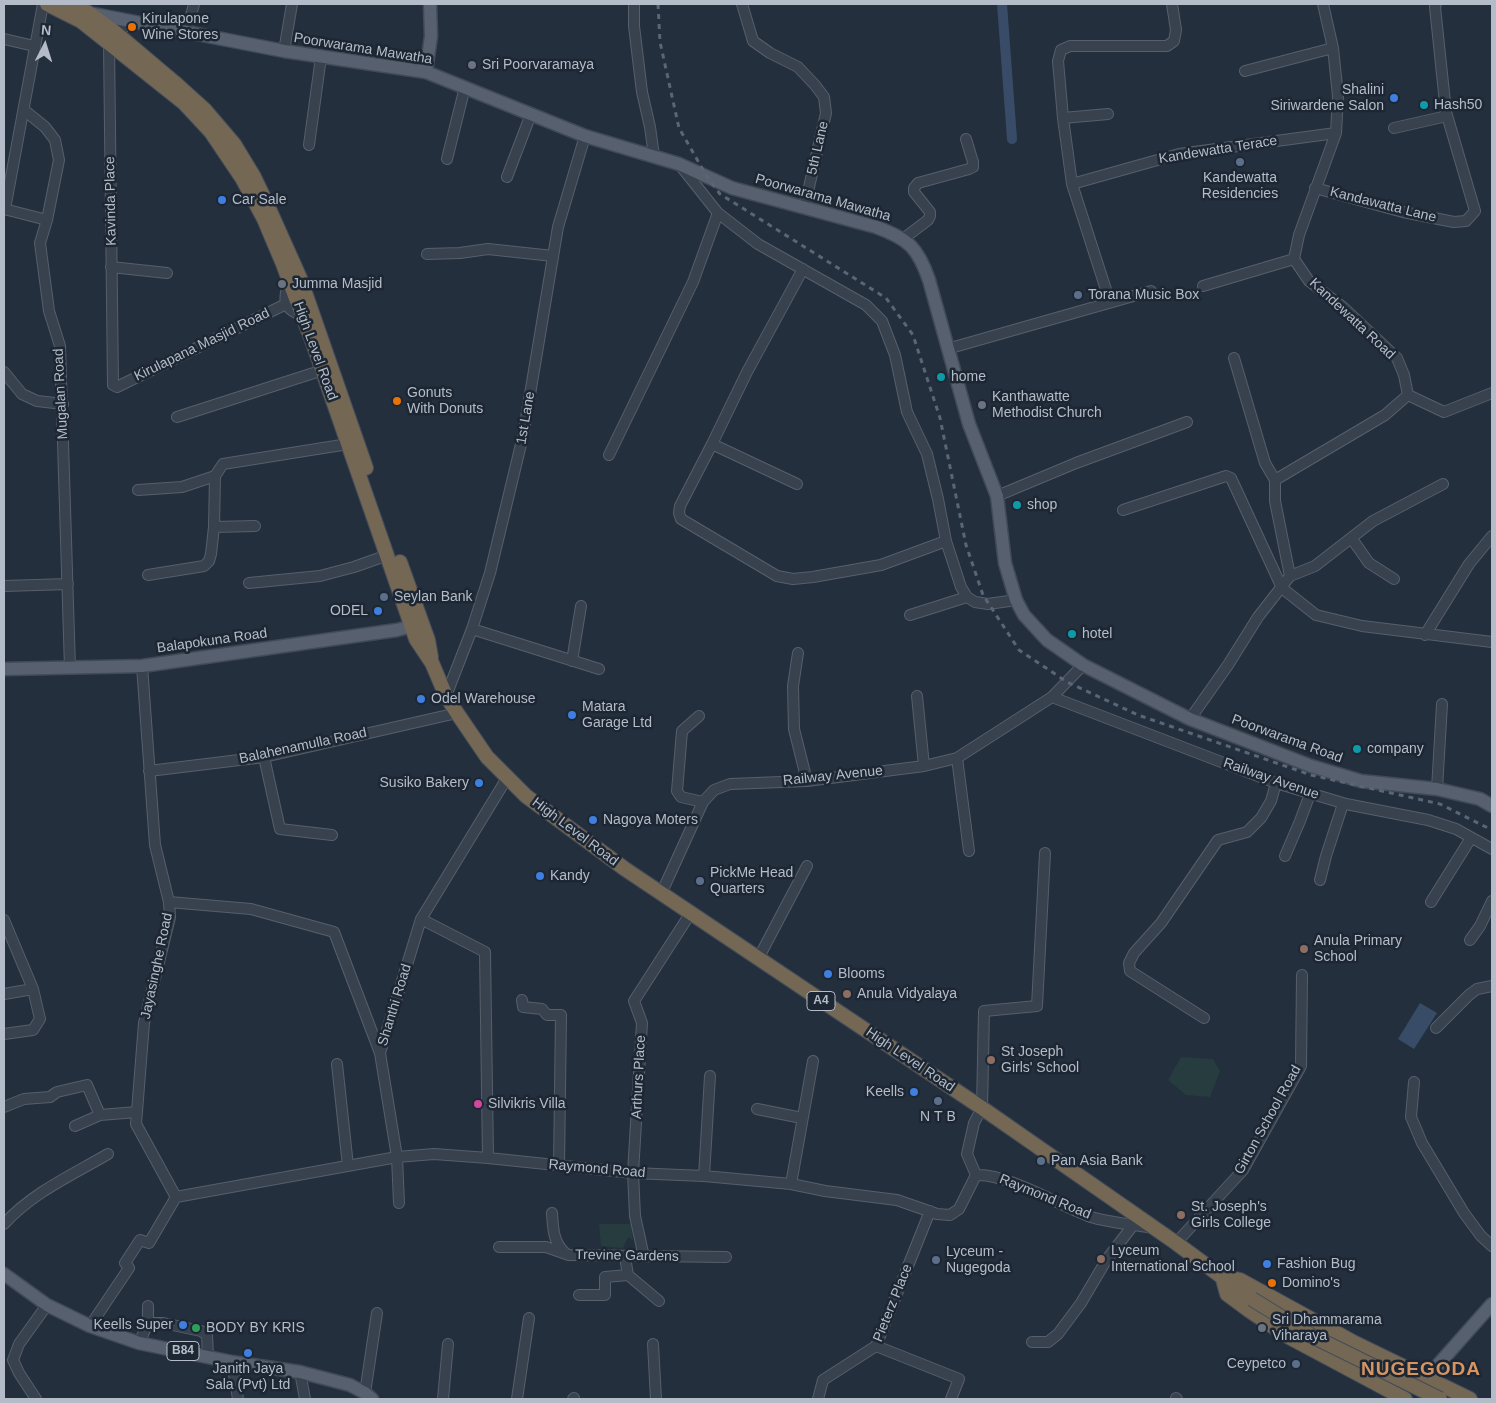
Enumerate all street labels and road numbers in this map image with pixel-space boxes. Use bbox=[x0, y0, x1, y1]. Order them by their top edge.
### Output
street label: Poorwarama Mawatha bbox=[293, 30, 433, 68]
street label: 5th Lane bbox=[804, 120, 832, 176]
street label: Kandewatta Terace bbox=[1157, 132, 1279, 168]
street label: Kavinda Place bbox=[102, 156, 120, 246]
street label: Poorwarama Mawatha bbox=[753, 171, 893, 225]
street label: Kandawatta Lane bbox=[1328, 184, 1438, 226]
street label: Kandewatta Road bbox=[1306, 275, 1398, 363]
street label: High Level Road bbox=[289, 299, 341, 403]
street label: Kirulapana Masjid Road bbox=[132, 305, 272, 385]
street label: Mugalan Road bbox=[50, 348, 72, 440]
street label: 1st Lane bbox=[513, 390, 539, 446]
street label: Balapokuna Road bbox=[156, 625, 268, 657]
street label: Poorwarama Road bbox=[1229, 711, 1345, 767]
street label: Balahenamulla Road bbox=[238, 724, 368, 768]
street label: Railway Avenue bbox=[1221, 755, 1321, 803]
street label: Railway Avenue bbox=[782, 762, 884, 790]
street label: High Level Road bbox=[529, 794, 621, 870]
street label: Jayasinghe Road bbox=[138, 911, 176, 1021]
street label: Shanthi Road bbox=[375, 962, 415, 1048]
road number: A4 bbox=[807, 991, 835, 1010]
street label: High Level Road bbox=[862, 1024, 958, 1096]
street label: Arthurs Place bbox=[628, 1035, 650, 1119]
street label: Girton School Road bbox=[1231, 1062, 1305, 1178]
street label: Raymond Road bbox=[548, 1156, 646, 1182]
street label: Raymond Road bbox=[997, 1171, 1093, 1223]
street label: Trevine Gardens bbox=[575, 1247, 679, 1265]
street label: Pieterz Place bbox=[870, 1262, 916, 1344]
road number: B84 bbox=[167, 1342, 199, 1360]

